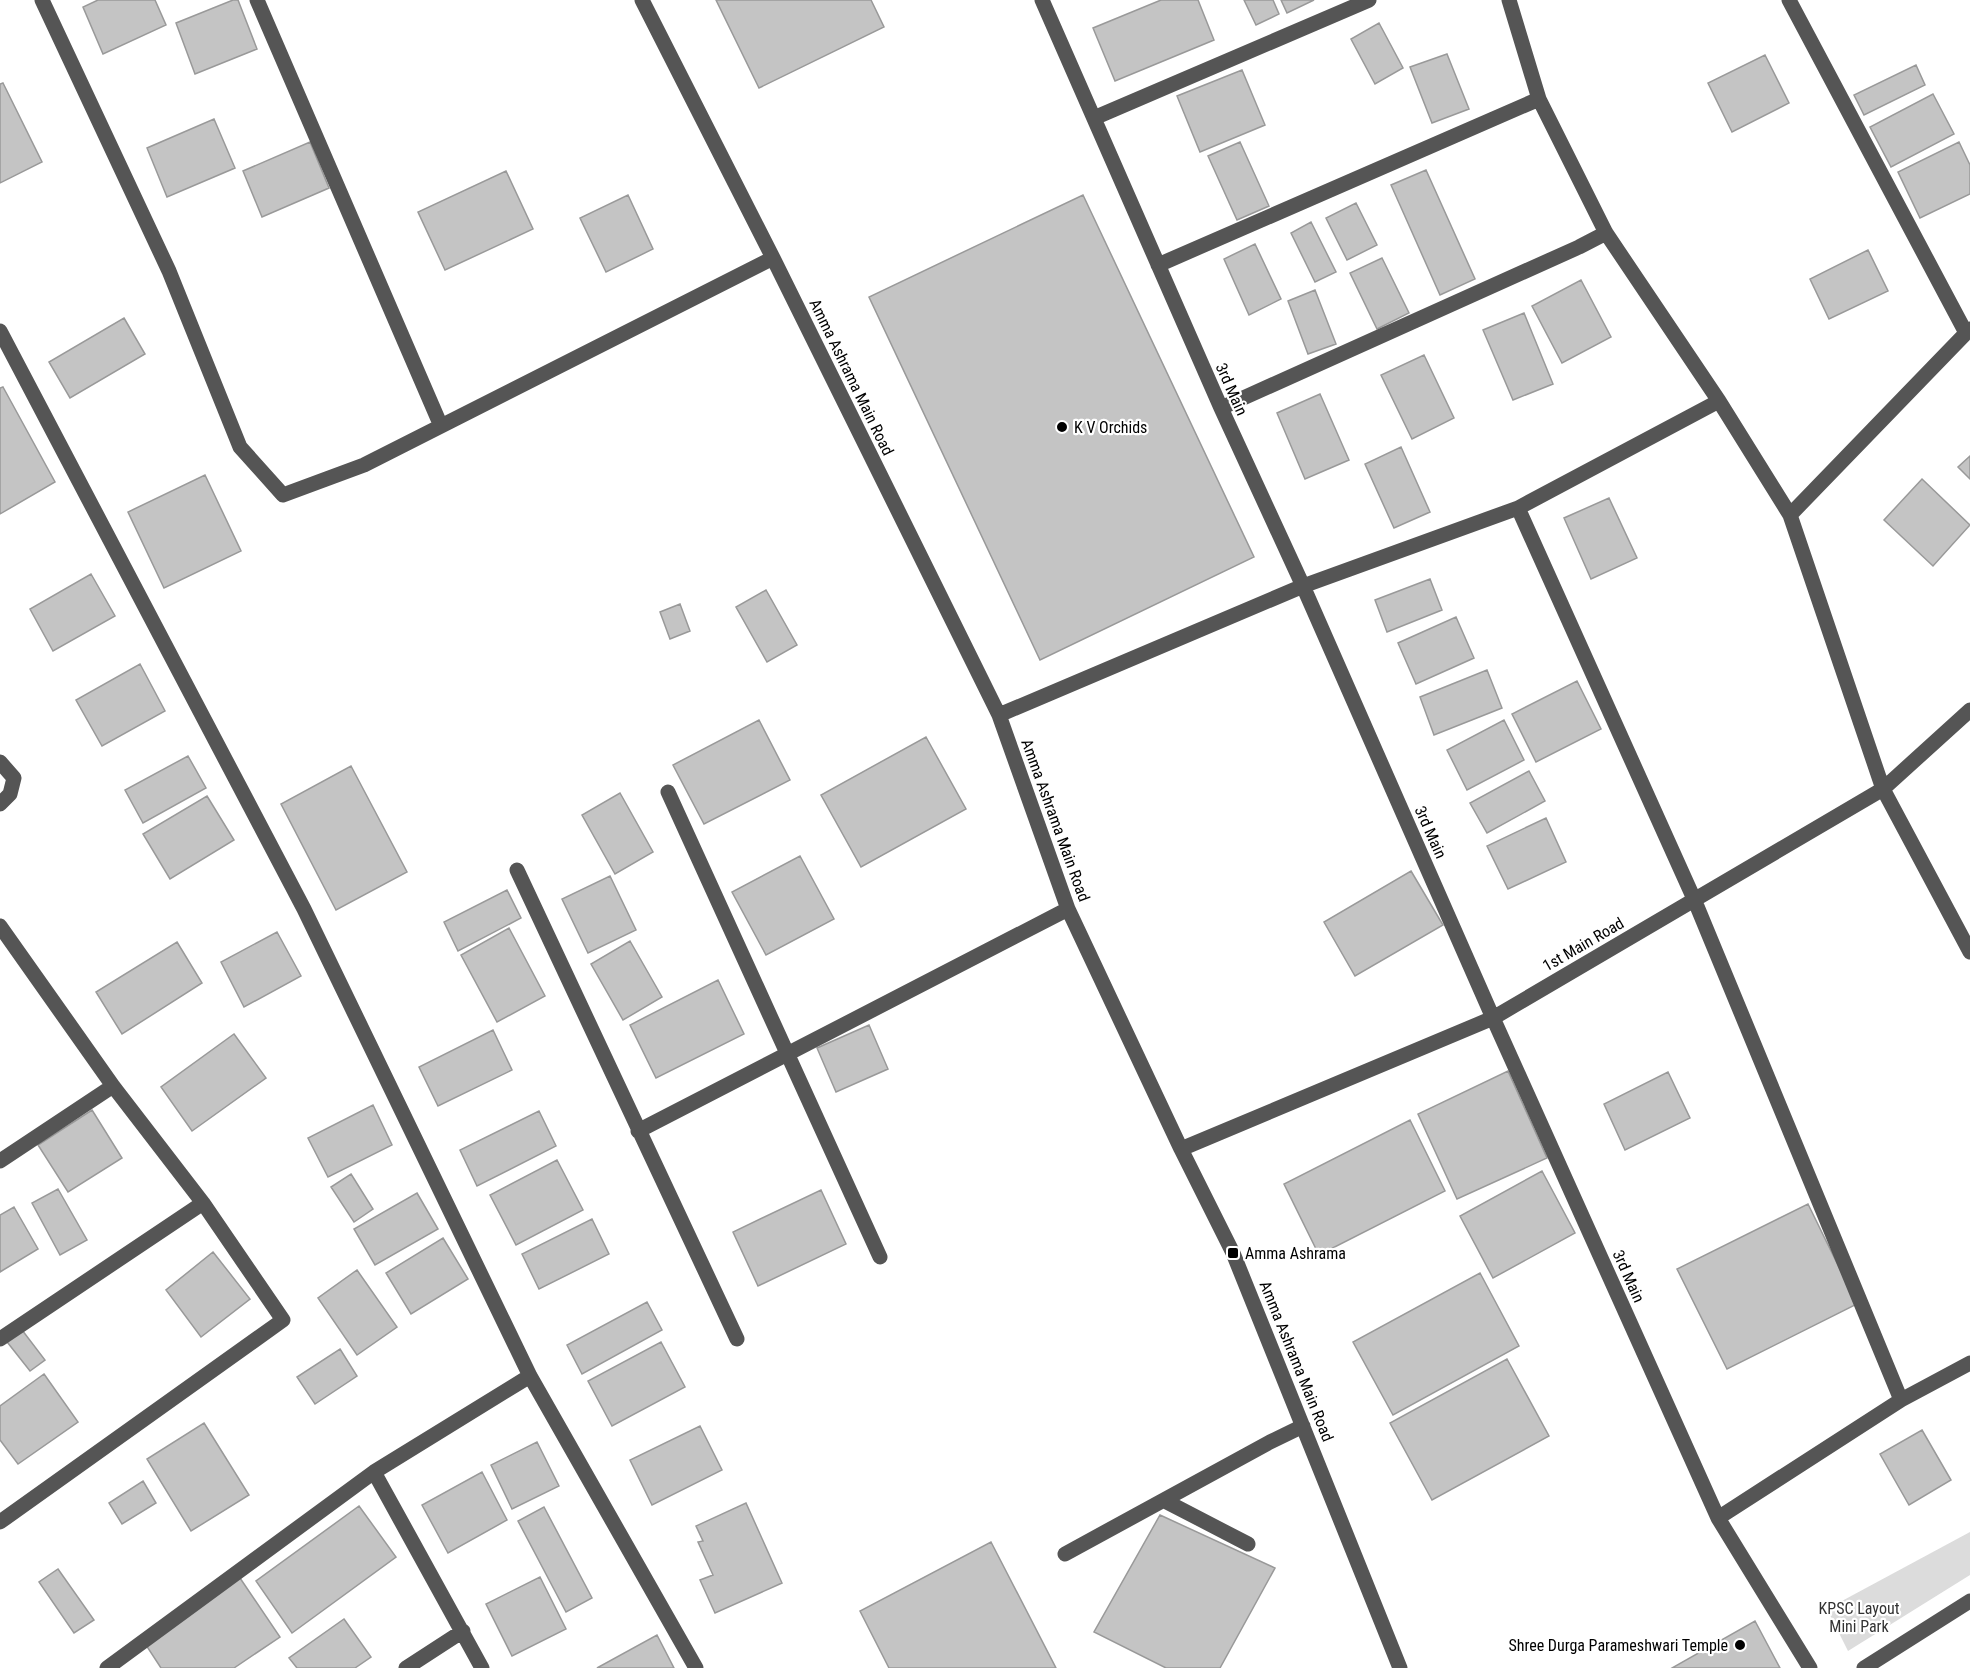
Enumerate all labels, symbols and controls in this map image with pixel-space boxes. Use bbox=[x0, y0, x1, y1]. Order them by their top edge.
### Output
street label: Amma Ashrama Main Road bbox=[805, 296, 898, 458]
street label: 3rd Main bbox=[1212, 360, 1251, 418]
place label: K V Orchids bbox=[1074, 418, 1147, 437]
marker: K V Orchids bbox=[1055, 420, 1069, 434]
street label: Amma Ashrama Main Road bbox=[1017, 736, 1094, 904]
street label: 3rd Main bbox=[1411, 803, 1450, 861]
street label: 1st Main Road bbox=[1539, 914, 1627, 975]
place label: Amma Ashrama bbox=[1245, 1244, 1346, 1263]
marker: Amma Ashrama bbox=[1226, 1246, 1240, 1260]
street label: 3rd Main bbox=[1609, 1247, 1648, 1305]
street label: Amma Ashrama Main Road bbox=[1256, 1278, 1337, 1444]
park label: KPSC Layout Mini Park bbox=[1819, 1599, 1900, 1636]
place label: Shree Durga Parameshwari Temple bbox=[1508, 1636, 1728, 1655]
marker: Shree Durga Parameshwari Temple bbox=[1733, 1638, 1747, 1652]

